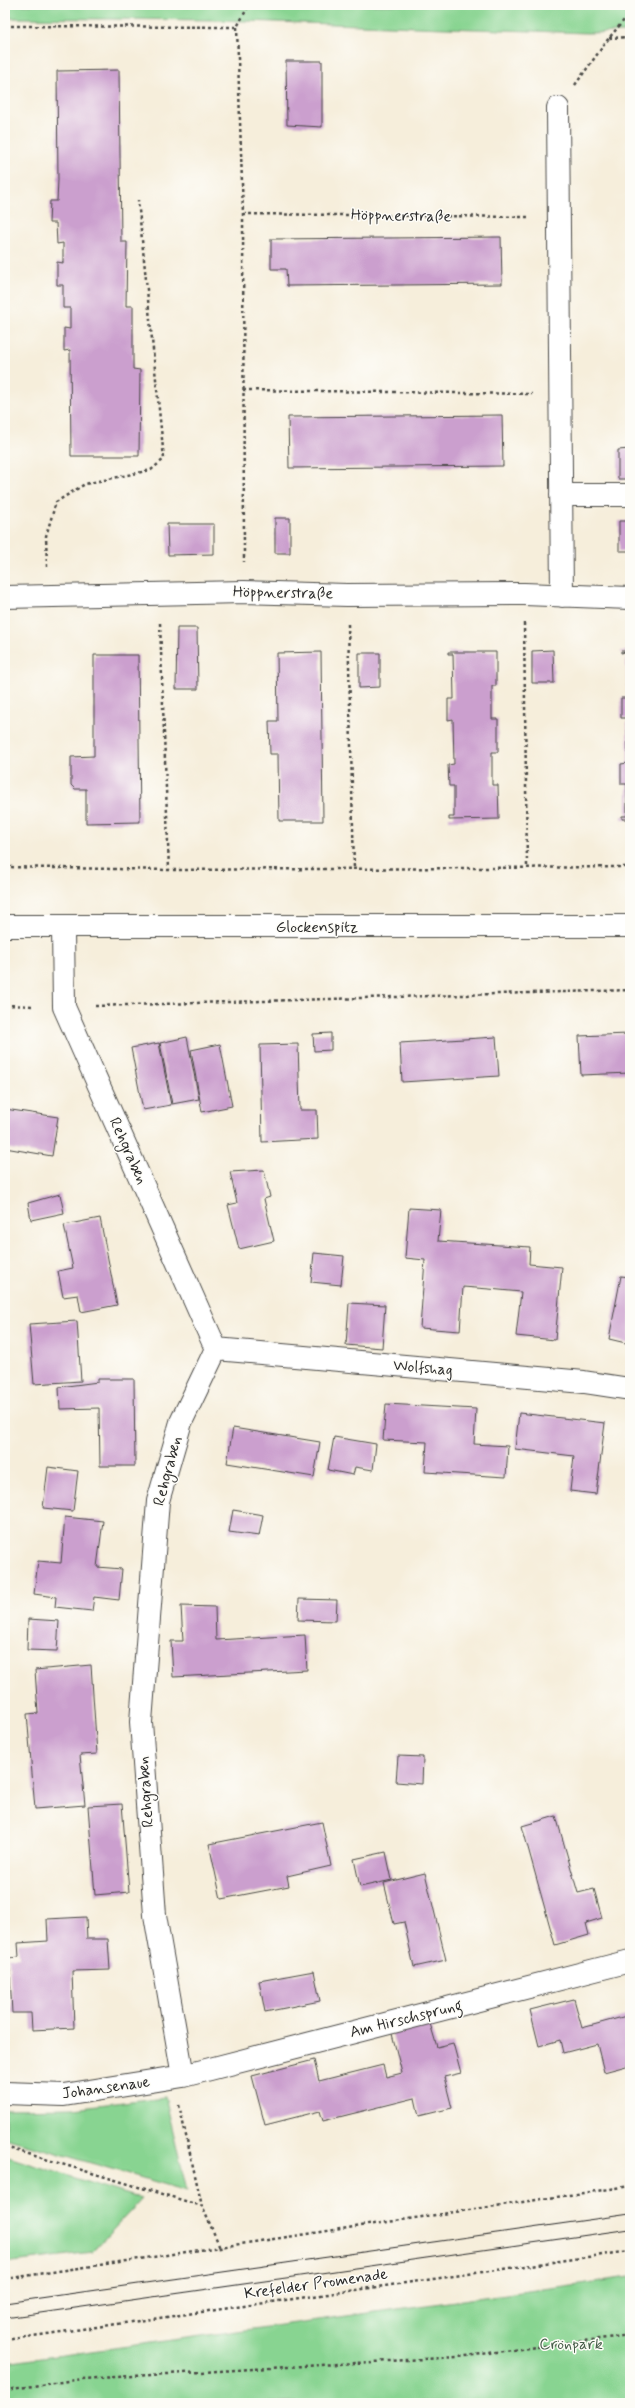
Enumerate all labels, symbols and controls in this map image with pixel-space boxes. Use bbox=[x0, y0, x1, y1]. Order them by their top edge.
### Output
street label: Höppnerstraße bbox=[351, 205, 452, 227]
street label: Höppnerstraße bbox=[233, 582, 334, 604]
street label: Glockenspitz bbox=[276, 917, 358, 938]
street label: Rehgraben bbox=[103, 1114, 152, 1188]
street label: Wolfshag bbox=[392, 1355, 454, 1381]
street label: Rehgraben bbox=[149, 1434, 188, 1508]
street label: Rehgraben bbox=[133, 1756, 160, 1828]
street label: Am Hirschsprung bbox=[348, 1995, 465, 2044]
street label: Johansenaue bbox=[61, 2071, 152, 2105]
street label: Krefelder Promenade bbox=[243, 2263, 390, 2304]
park label: Crönpark bbox=[539, 2334, 603, 2355]

